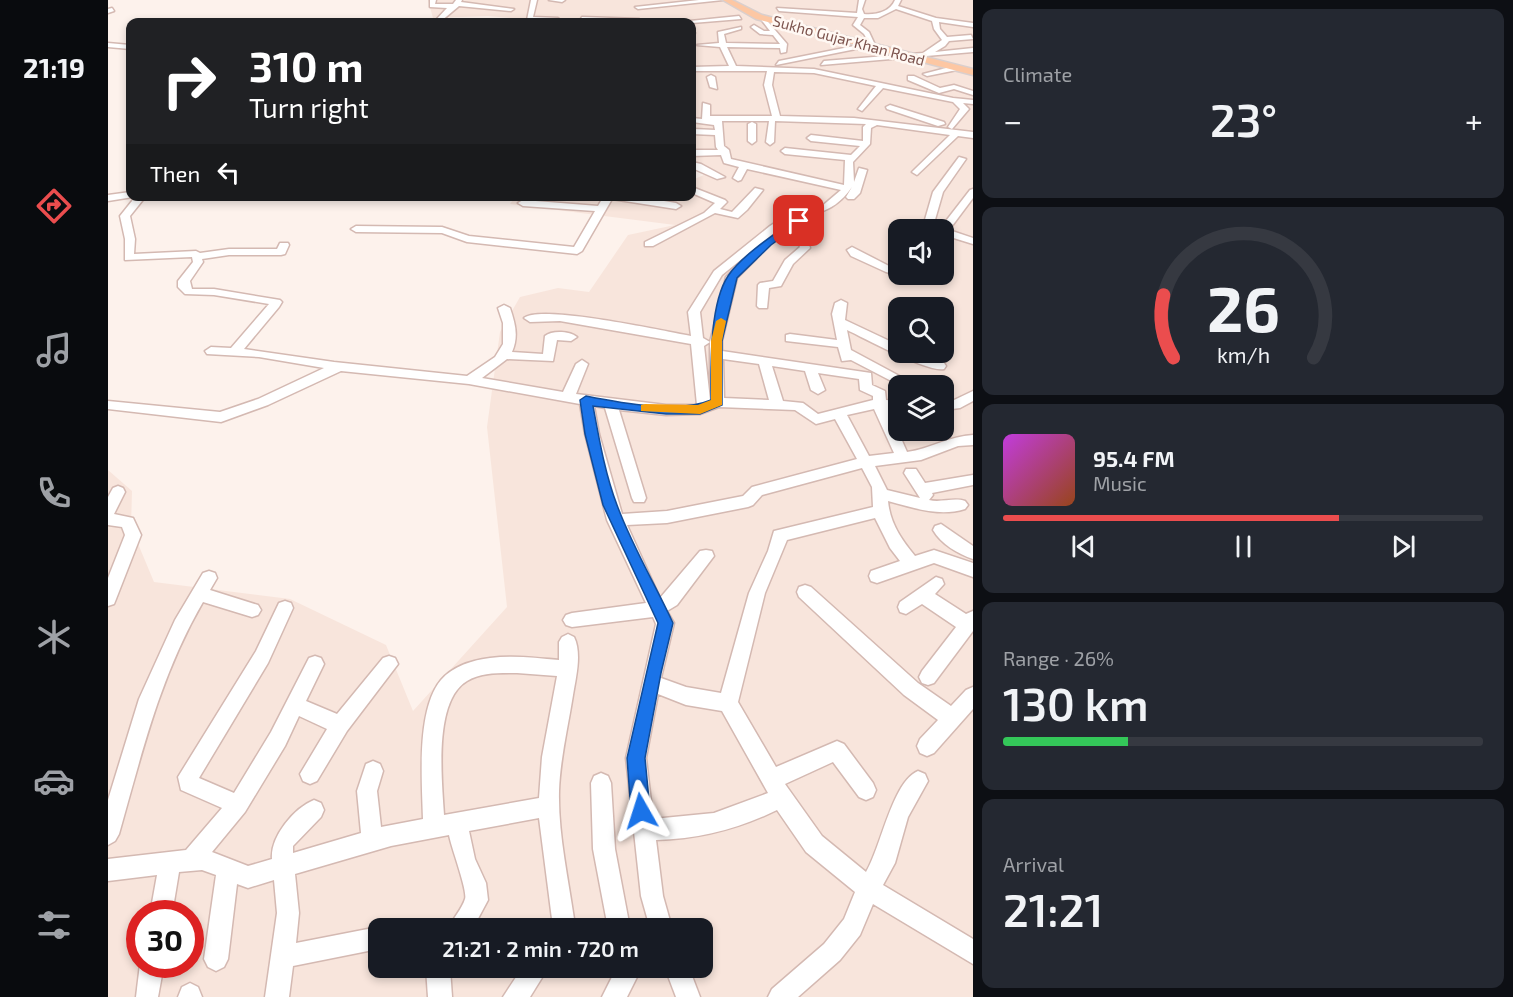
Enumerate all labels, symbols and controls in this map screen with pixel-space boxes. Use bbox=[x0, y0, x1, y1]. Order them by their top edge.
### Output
street label: Sukho Gujar Khan Road bbox=[771, 11, 927, 70]
text: 310 m bbox=[249, 40, 364, 90]
icon: right bbox=[150, 42, 228, 120]
text: 21:19 bbox=[23, 51, 85, 83]
text: Climate bbox=[1003, 62, 1072, 86]
text: Turn right bbox=[249, 91, 369, 123]
text: 23° bbox=[1210, 92, 1277, 146]
text: − bbox=[1003, 100, 1022, 140]
text: + bbox=[1465, 100, 1483, 140]
icon: left bbox=[212, 156, 245, 189]
text: Then bbox=[150, 160, 200, 186]
icon: directions bbox=[33, 185, 75, 227]
pin bbox=[773, 195, 824, 246]
icon: arrive bbox=[782, 204, 815, 237]
map controls bbox=[888, 219, 954, 441]
button: sound bbox=[888, 219, 954, 285]
text: 26 bbox=[1206, 270, 1280, 345]
button: search bbox=[888, 297, 954, 363]
icon: music bbox=[33, 329, 75, 371]
text: km/h bbox=[1216, 342, 1270, 367]
button: layers bbox=[888, 375, 954, 441]
text: 95.4 FM bbox=[1093, 445, 1175, 471]
text: Music bbox=[1093, 471, 1147, 495]
icon: phone bbox=[33, 472, 75, 514]
icon: previous bbox=[1067, 530, 1100, 563]
icon: pause bbox=[1227, 530, 1260, 563]
icon: next bbox=[1387, 530, 1420, 563]
icon: climate bbox=[33, 616, 75, 658]
text: Range · 26% bbox=[1003, 646, 1114, 670]
text: 130 km bbox=[1003, 676, 1149, 730]
icon: car bbox=[33, 760, 75, 802]
position arrow bbox=[609, 779, 673, 843]
text: Arrival bbox=[1003, 852, 1064, 876]
text: 21:21 bbox=[1003, 882, 1103, 936]
speed limit sign: 30 bbox=[126, 900, 204, 978]
icon: filters bbox=[33, 904, 75, 946]
text: 21:21 · 2 min · 720 m bbox=[442, 935, 639, 961]

